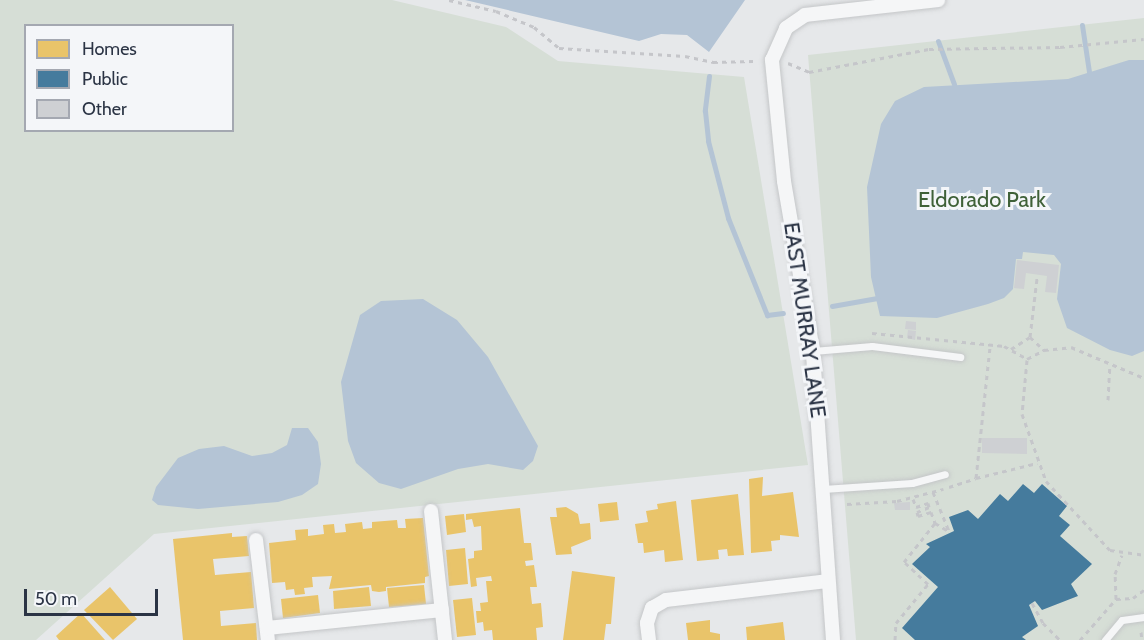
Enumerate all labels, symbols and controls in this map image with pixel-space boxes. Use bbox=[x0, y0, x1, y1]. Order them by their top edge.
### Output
legend bbox=[24, 24, 234, 132]
text: Homes bbox=[82, 38, 137, 60]
text: Public bbox=[82, 68, 128, 90]
text: Other bbox=[82, 98, 127, 120]
park label: Eldorado Park bbox=[918, 187, 1046, 213]
street label: EAST MURRAY LANE bbox=[778, 221, 832, 419]
scale bar bbox=[27, 577, 160, 615]
text: 50 m bbox=[35, 588, 77, 610]

